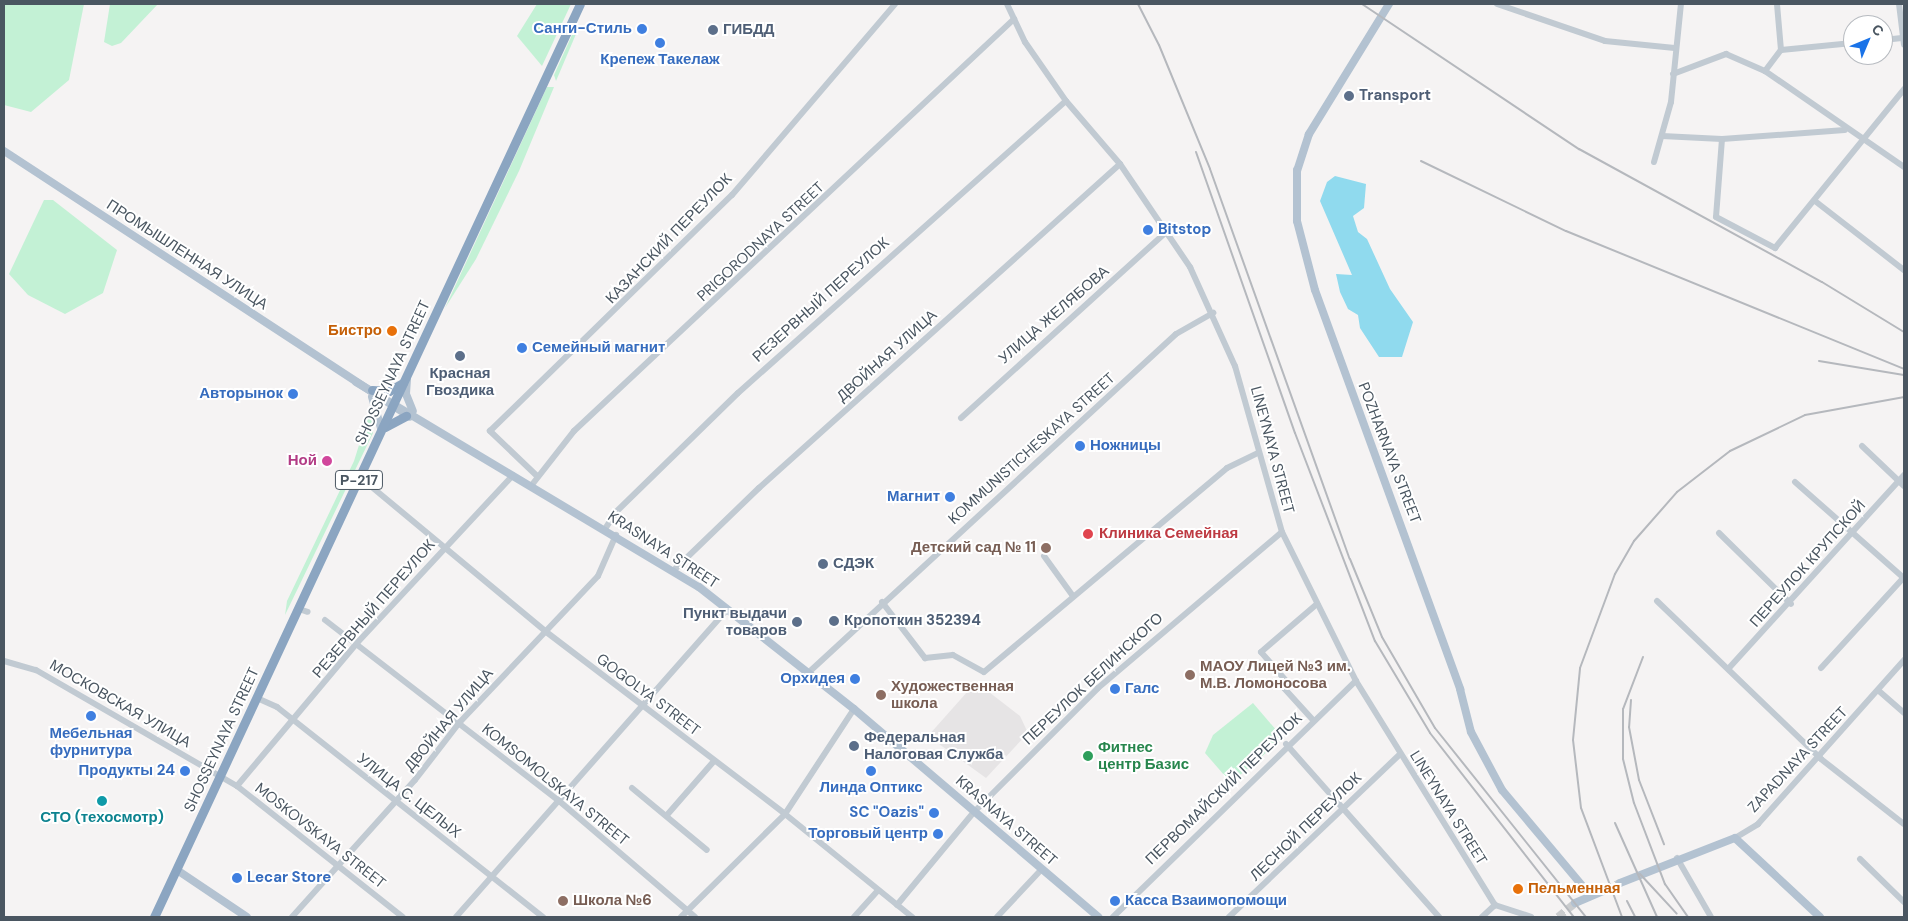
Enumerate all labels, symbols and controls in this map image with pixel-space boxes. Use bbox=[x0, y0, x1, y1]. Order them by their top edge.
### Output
north arrow bbox=[1843, 15, 1893, 65]
place label: Санги-Стиль bbox=[533, 20, 632, 38]
text: С bbox=[1868, 20, 1888, 40]
place label: ГИБДД bbox=[723, 21, 774, 39]
marker: Санги-Стиль bbox=[636, 23, 648, 35]
marker: ГИБДД bbox=[707, 24, 719, 36]
marker: Крепеж Такелаж bbox=[654, 37, 666, 49]
place label: Крепеж Такелаж bbox=[600, 51, 720, 69]
place label: Transport bbox=[1359, 87, 1431, 105]
marker: Transport bbox=[1343, 90, 1355, 102]
street label: КАЗАНСКИЙ ПЕРЕУЛОК bbox=[602, 170, 736, 308]
street label: PRIGORODNAYA STREET bbox=[694, 179, 828, 305]
street label: ПРОМЫШЛЕННАЯ УЛИЦА bbox=[103, 196, 271, 314]
place label: Bitstop bbox=[1158, 221, 1211, 239]
marker: Bitstop bbox=[1142, 224, 1154, 236]
street label: РЕЗЕРВНЫЙ ПЕРЕУЛОК bbox=[749, 234, 893, 366]
street label: УЛИЦА ЖЕЛЯБОВА bbox=[995, 262, 1113, 368]
street label: SHOSSEYNAYA STREET bbox=[352, 298, 434, 448]
street label: ДВОЙНАЯ УЛИЦА bbox=[833, 306, 941, 406]
place label: Бистро bbox=[328, 322, 382, 340]
marker: Бистро bbox=[386, 325, 398, 337]
place label: Семейный магнит bbox=[532, 339, 665, 357]
marker: Семейный магнит bbox=[516, 342, 528, 354]
marker: Красная Гвоздика bbox=[454, 350, 466, 362]
place label: Красная Гвоздика bbox=[426, 364, 494, 399]
street label: KOMMUNISTICHESKAYA STREET bbox=[945, 370, 1119, 528]
street label: POZHARNAYA STREET bbox=[1354, 380, 1424, 526]
street label: LINEYNAYA STREET bbox=[1246, 384, 1298, 516]
place label: Авторынок bbox=[199, 385, 283, 403]
marker: Авторынок bbox=[287, 388, 299, 400]
place label: Ножницы bbox=[1090, 437, 1161, 455]
marker: Ножницы bbox=[1074, 440, 1086, 452]
place label: Ной bbox=[288, 452, 317, 470]
marker: Ной bbox=[321, 455, 333, 467]
road number: Р-217 bbox=[334, 468, 384, 492]
place label: Магнит bbox=[887, 488, 940, 506]
marker: Магнит bbox=[944, 491, 956, 503]
street label: ПЕРЕУЛОК КРУПСКОЙ bbox=[1746, 497, 1870, 631]
street label: KRASNAYA STREET bbox=[604, 508, 722, 592]
place label: Клиника Семейная bbox=[1099, 525, 1238, 543]
marker: Клиника Семейная bbox=[1081, 527, 1095, 541]
street label: РЕЗЕРВНЫЙ ПЕРЕУЛОК bbox=[309, 536, 439, 682]
place label: Детский сад № 11 bbox=[911, 539, 1036, 557]
marker: Детский сад № 11 bbox=[1040, 542, 1052, 554]
place label: СДЭК bbox=[833, 555, 874, 573]
marker: СДЭК bbox=[817, 558, 829, 570]
place label: Пункт выдачи товаров bbox=[683, 604, 787, 639]
street label: ПЕРЕУЛОК БЕЛИНСКОГО bbox=[1019, 609, 1167, 749]
place label: Кропоткин 352394 bbox=[844, 612, 981, 630]
marker: Кропоткин 352394 bbox=[828, 615, 840, 627]
marker: Пункт выдачи товаров bbox=[791, 616, 803, 628]
street label: GOGOLYA STREET bbox=[593, 650, 703, 740]
street label: МОСКОВСКАЯ УЛИЦА bbox=[46, 656, 194, 752]
place label: МАОУ Лицей №3 им. М.В. Ломоносова bbox=[1200, 657, 1351, 692]
street label: SHOSSEYNAYA STREET bbox=[181, 665, 263, 815]
street label: ДВОЙНАЯ УЛИЦА bbox=[401, 665, 497, 775]
marker: МАОУ Лицей №3 им. М.В. Ломоносова bbox=[1184, 669, 1196, 681]
place label: Орхидея bbox=[780, 670, 845, 688]
marker: Орхидея bbox=[849, 673, 861, 685]
place label: Художественная школа bbox=[891, 677, 1014, 712]
place label: Галс bbox=[1125, 680, 1159, 698]
marker: Галс bbox=[1109, 683, 1121, 695]
marker: Художественная школа bbox=[875, 689, 887, 701]
street label: ZAPADNAYA STREET bbox=[1744, 704, 1852, 816]
street label: ПЕРВОМАЙСКИЙ ПЕРЕУЛОК bbox=[1142, 709, 1306, 869]
marker: Мебельная фурнитура bbox=[85, 710, 97, 722]
street label: KOMSOMOLSKAYA STREET bbox=[478, 720, 632, 850]
place label: Мебельная фурнитура bbox=[49, 724, 133, 759]
place label: Федеральная Налоговая Служба bbox=[864, 728, 1003, 763]
place label: Фитнес центр Базис bbox=[1098, 738, 1189, 773]
marker: Федеральная Налоговая Служба bbox=[848, 740, 860, 752]
street label: LINEYNAYA STREET bbox=[1406, 748, 1490, 868]
street label: УЛИЦА С. ЦЕЛЫХ bbox=[354, 750, 464, 842]
marker: Фитнес центр Базис bbox=[1082, 750, 1094, 762]
place label: Продукты 24 bbox=[79, 762, 175, 780]
marker: Продукты 24 bbox=[179, 765, 191, 777]
marker: Линда Оптикс bbox=[865, 765, 877, 777]
street label: ЛЕСНОЙ ПЕРЕУЛОК bbox=[1247, 769, 1365, 885]
street label: KRASNAYA STREET bbox=[952, 772, 1060, 870]
street label: MOSKOVSKAYA STREET bbox=[251, 779, 389, 893]
place label: Линда Оптикс bbox=[819, 779, 923, 797]
marker: СТО (техосмотр) bbox=[96, 795, 108, 807]
place label: SC "Oazis" bbox=[849, 804, 924, 822]
marker: SC "Oazis" bbox=[928, 807, 940, 819]
place label: СТО (техосмотр) bbox=[40, 809, 164, 827]
place label: Торговый центр bbox=[808, 825, 928, 843]
marker: Торговый центр bbox=[932, 828, 944, 840]
place label: Lecar Store bbox=[247, 869, 331, 887]
marker: Lecar Store bbox=[231, 872, 243, 884]
place label: Пельменная bbox=[1528, 880, 1621, 898]
marker: Пельменная bbox=[1512, 883, 1524, 895]
place label: Школа №6 bbox=[573, 892, 652, 910]
place label: Касса Взаимопомощи bbox=[1125, 892, 1287, 910]
marker: Школа №6 bbox=[557, 895, 569, 907]
marker: Касса Взаимопомощи bbox=[1109, 895, 1121, 907]

